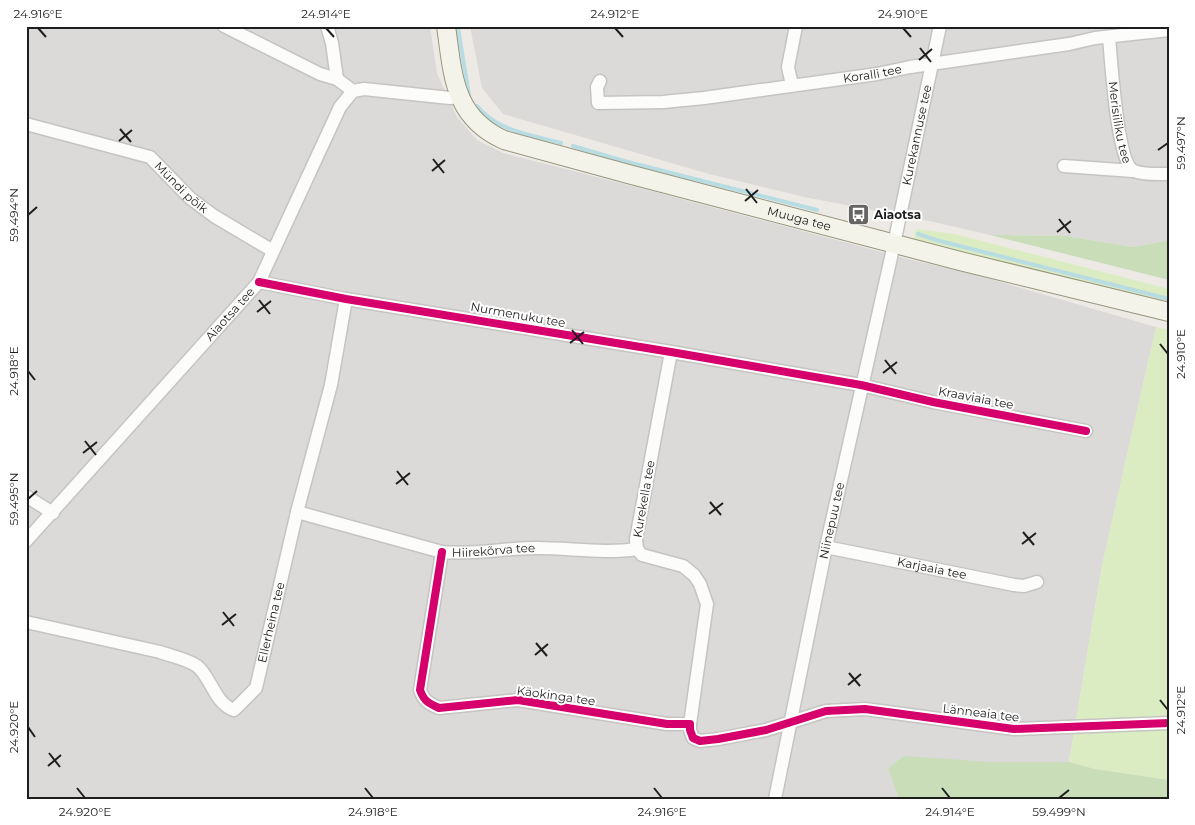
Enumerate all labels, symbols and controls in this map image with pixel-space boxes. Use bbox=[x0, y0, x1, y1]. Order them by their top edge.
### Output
text: 24.916°E bbox=[13, 6, 63, 21]
text: 24.914°E bbox=[301, 6, 351, 21]
text: 24.912°E bbox=[591, 6, 639, 21]
text: 24.910°E bbox=[878, 6, 928, 21]
street label: Koralli tee bbox=[842, 61, 903, 86]
street label: Merisiiliku tee bbox=[1106, 81, 1135, 165]
street label: Kurekannuse tee bbox=[899, 83, 934, 186]
text: 59.497°N bbox=[1173, 116, 1188, 170]
street label: Mündi põik bbox=[152, 158, 212, 216]
text: 59.494°N bbox=[6, 188, 21, 242]
street label: Muuga tee bbox=[766, 203, 833, 234]
bus stop icon: Aiaotsa bbox=[846, 203, 870, 227]
place label: Aiaotsa bbox=[873, 207, 921, 222]
street label: Aiaotsa tee bbox=[202, 284, 257, 344]
street label: Nurmenuku tee bbox=[469, 299, 567, 330]
text: 24.910°E bbox=[1173, 329, 1188, 379]
text: 24.918°E bbox=[6, 346, 21, 396]
street label: Kraaviaia tee bbox=[937, 383, 1015, 412]
street label: Kurekella tee bbox=[629, 459, 658, 539]
text: 59.495°N bbox=[6, 473, 21, 525]
street label: Niinepuu tee bbox=[816, 481, 847, 560]
street label: Hiirekõrva tee bbox=[452, 540, 535, 560]
street label: Karjaaia tee bbox=[896, 554, 968, 582]
street label: Ellerheina tee bbox=[254, 580, 287, 664]
street label: Käokinga tee bbox=[516, 683, 596, 708]
text: 24.912°E bbox=[1173, 686, 1188, 734]
street label: Länneaia tee bbox=[942, 700, 1020, 725]
text: 24.920°E bbox=[6, 701, 21, 753]
text: 24.920°E bbox=[59, 804, 111, 819]
text: 24.918°E bbox=[348, 804, 398, 819]
text: 24.916°E bbox=[637, 804, 687, 819]
text: 24.914°E bbox=[925, 804, 975, 819]
text: 59.499°N bbox=[1032, 804, 1086, 819]

